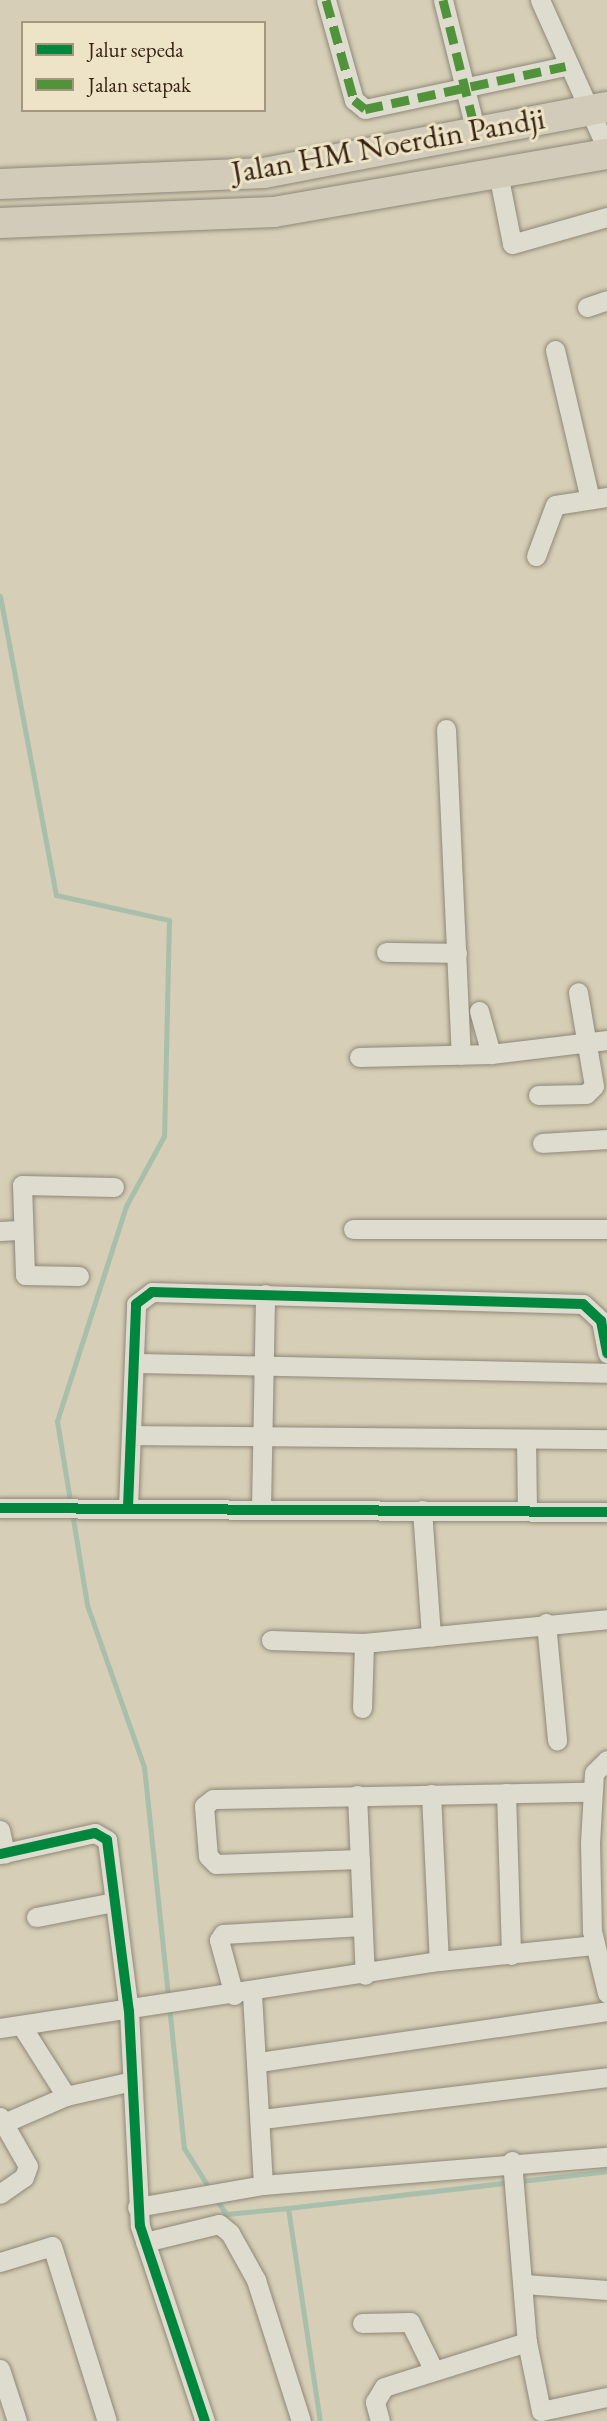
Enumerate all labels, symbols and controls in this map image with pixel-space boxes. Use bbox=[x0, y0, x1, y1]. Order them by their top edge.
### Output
legend bbox=[21, 21, 266, 112]
text: Jalur sepeda bbox=[88, 36, 184, 63]
text: Jalan setapak bbox=[88, 71, 191, 98]
street label: Jalan HM Noerdin Pandji bbox=[228, 99, 548, 191]

